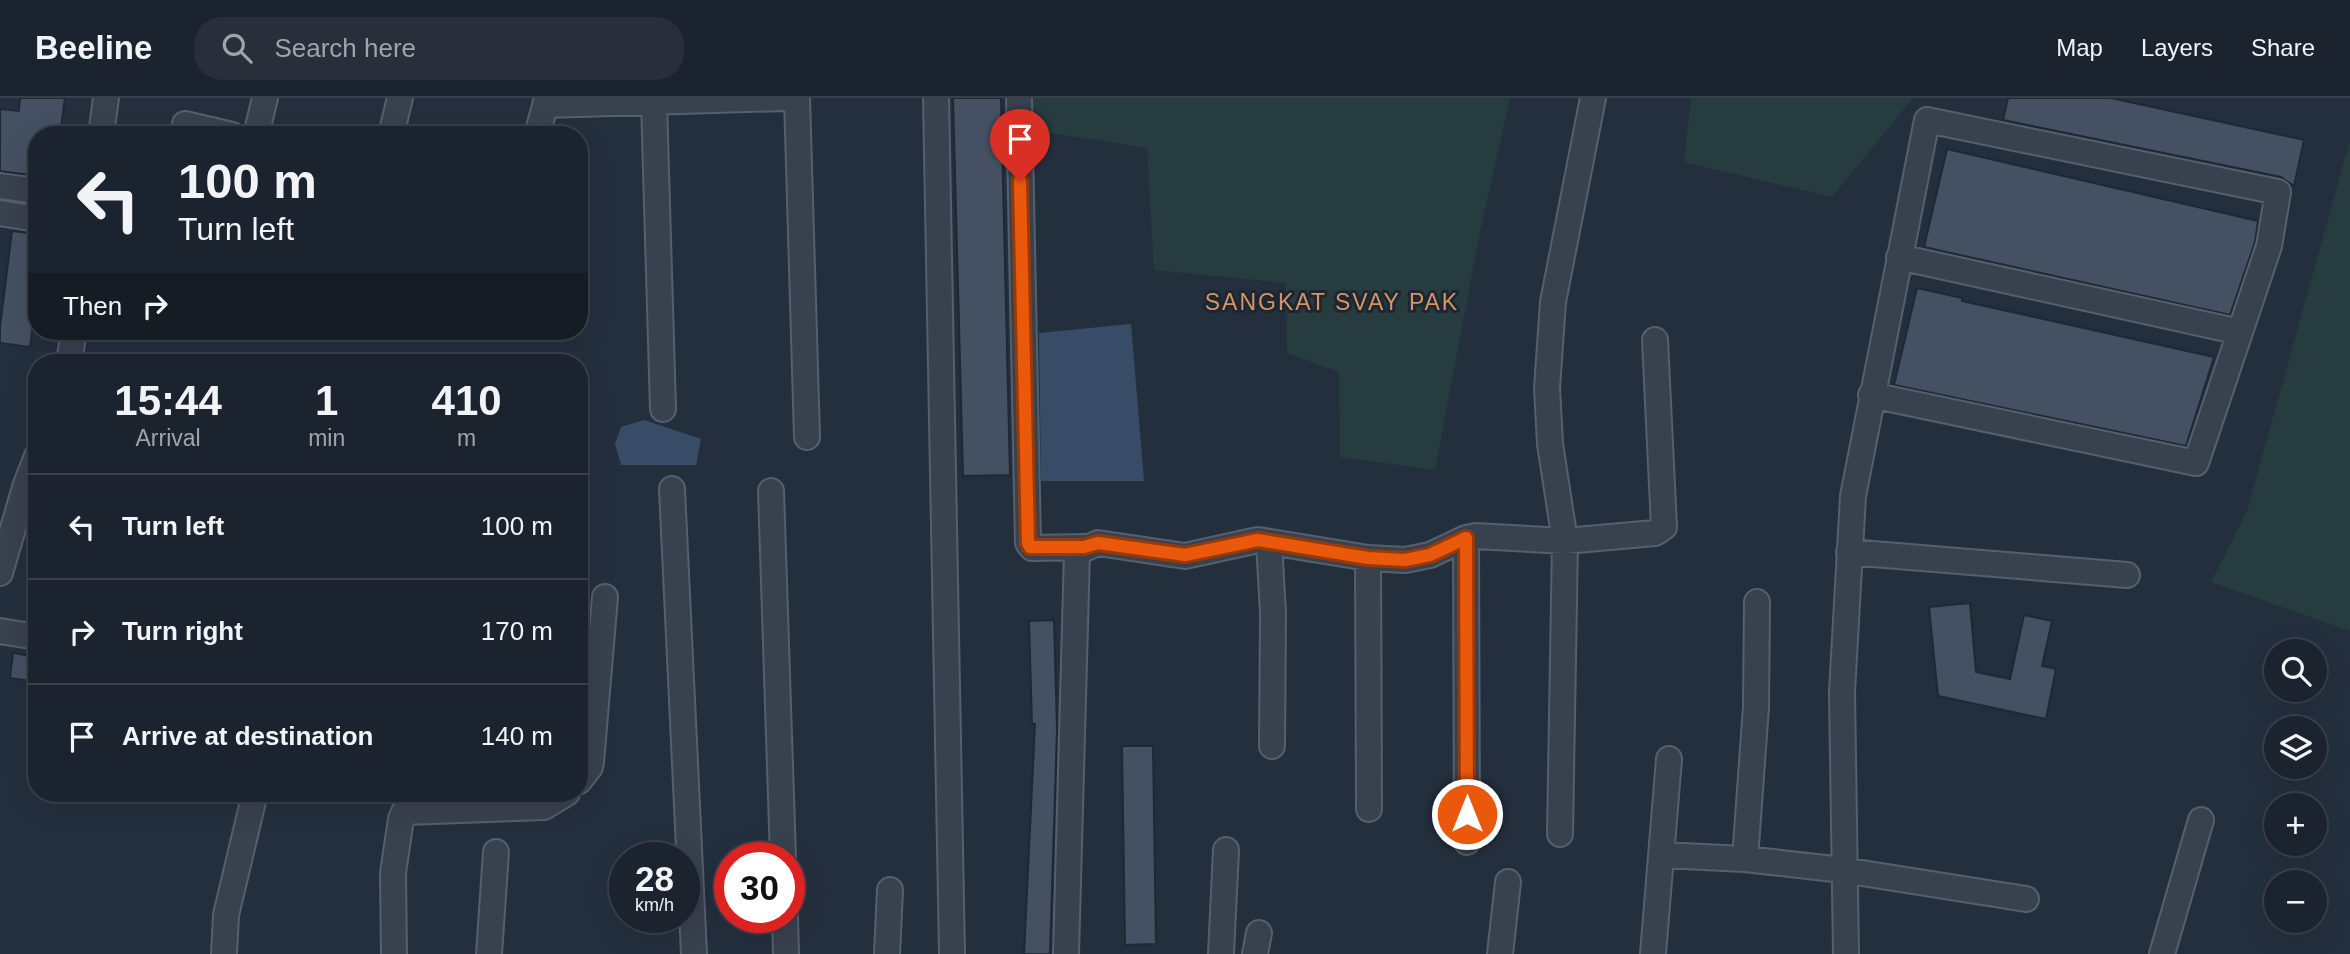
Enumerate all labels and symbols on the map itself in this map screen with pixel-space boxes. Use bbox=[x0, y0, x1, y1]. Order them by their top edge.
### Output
pin bbox=[990, 109, 1050, 181]
district label: SANGKAT SVAY PAK bbox=[1205, 289, 1459, 315]
position arrow bbox=[1430, 777, 1504, 851]
speed limit sign: 30 bbox=[714, 842, 805, 933]

